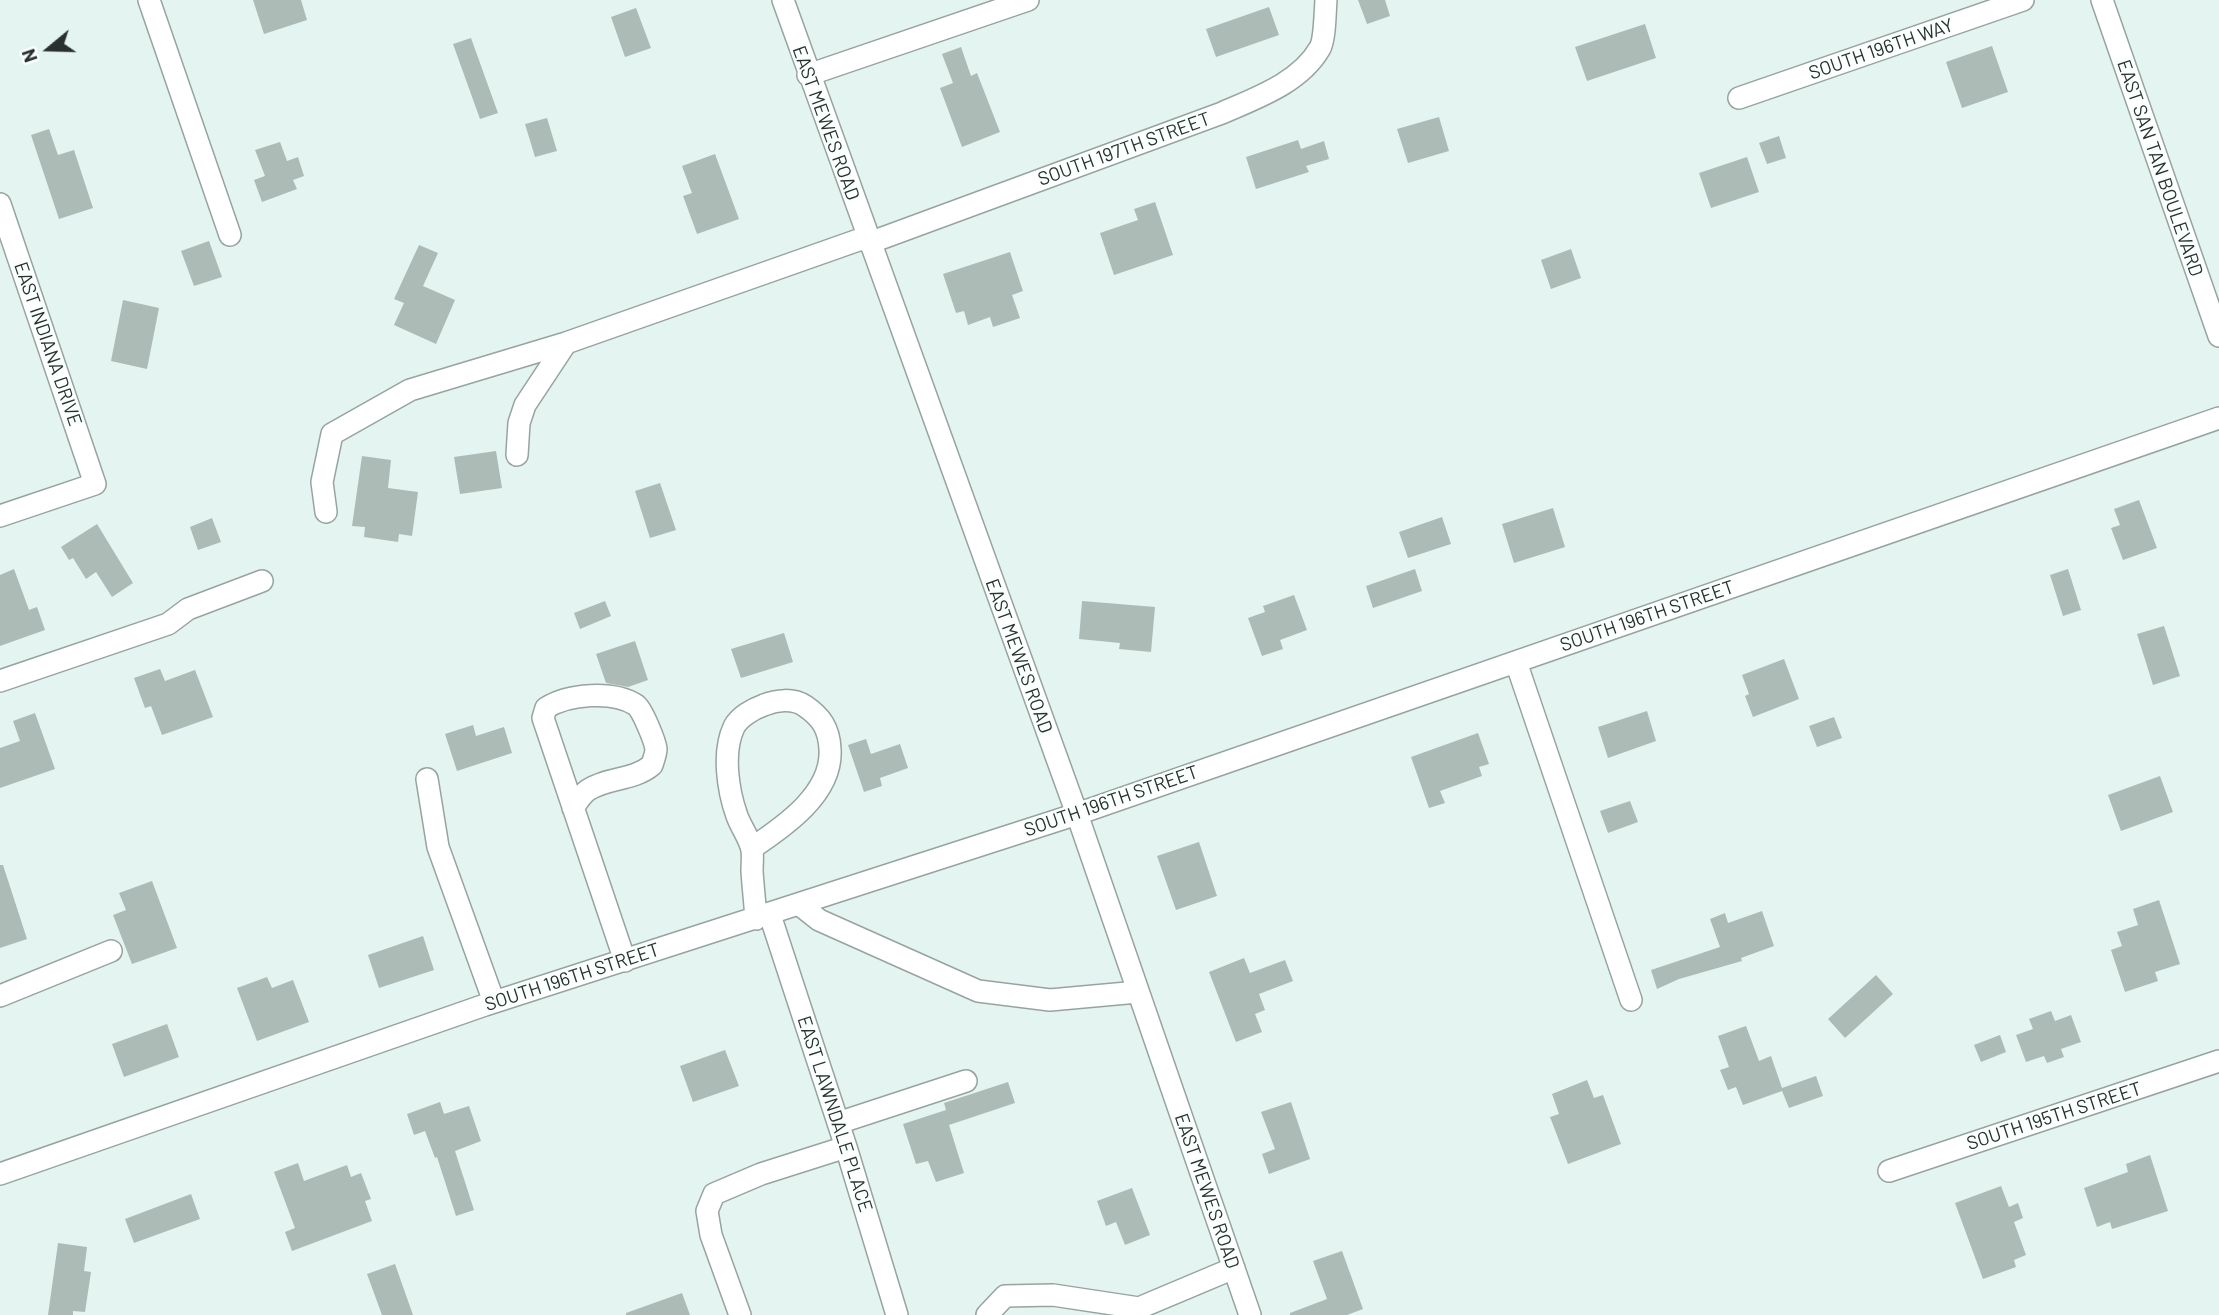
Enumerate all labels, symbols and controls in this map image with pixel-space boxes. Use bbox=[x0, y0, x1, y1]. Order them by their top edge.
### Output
north arrow bbox=[14, 14, 84, 84]
street label: SOUTH 196TH WAY bbox=[1806, 14, 1956, 84]
street label: EAST MEWES ROAD bbox=[787, 43, 865, 203]
text: N bbox=[16, 46, 42, 66]
street label: EAST SAN TAN BOULEVARD bbox=[2112, 57, 2208, 279]
street label: SOUTH 197TH STREET bbox=[1035, 107, 1213, 191]
street label: EAST INDIANA DRIVE bbox=[9, 259, 87, 429]
street label: EAST MEWES ROAD bbox=[980, 576, 1058, 736]
street label: SOUTH 196TH STREET bbox=[1557, 576, 1737, 656]
street label: SOUTH 196TH STREET bbox=[1021, 761, 1201, 841]
street label: SOUTH 196TH STREET bbox=[482, 938, 662, 1016]
street label: EAST LAWNDALE PLACE bbox=[792, 1013, 878, 1215]
street label: SOUTH 195TH STREET bbox=[1964, 1077, 2144, 1155]
street label: EAST MEWES ROAD bbox=[1170, 1110, 1244, 1272]

